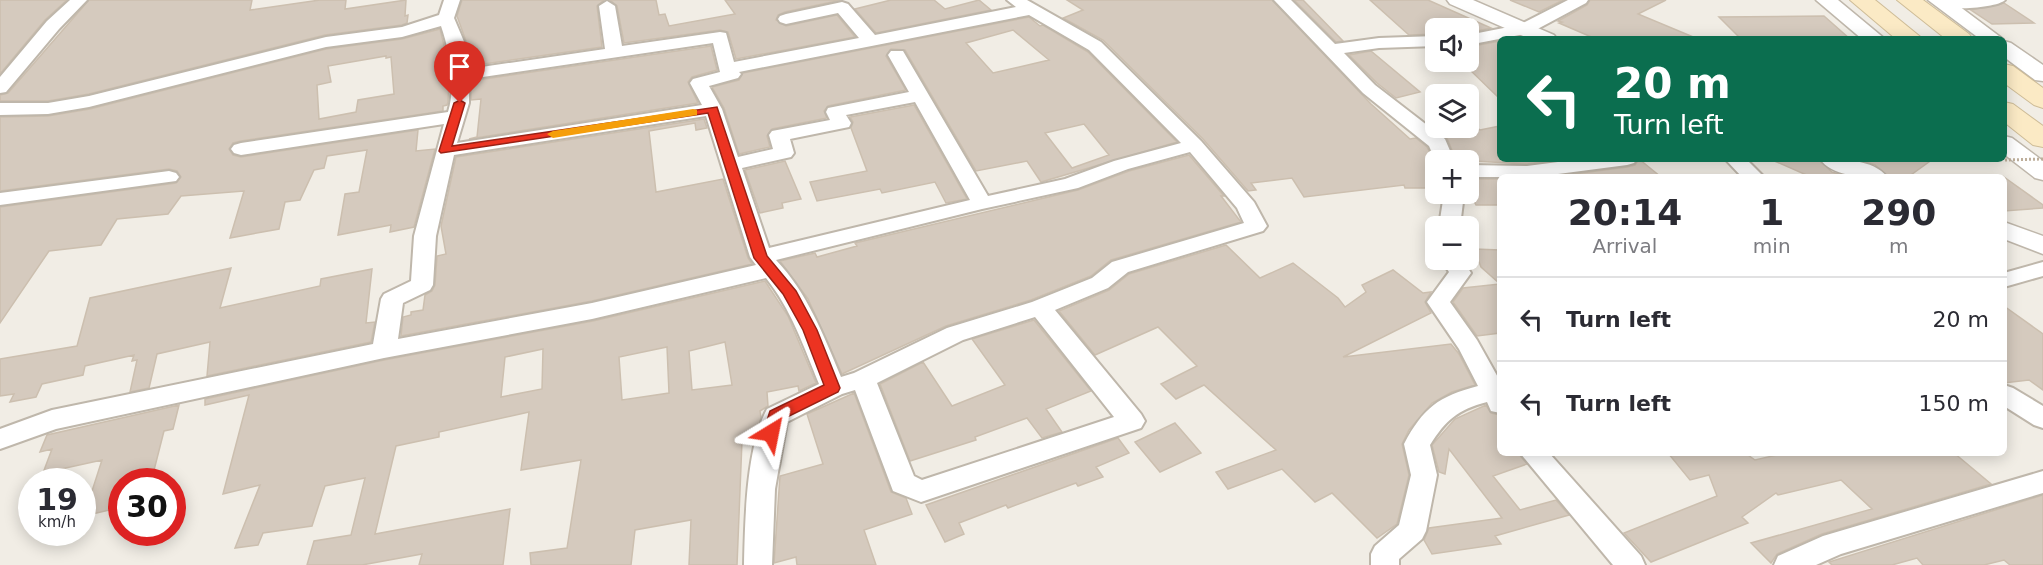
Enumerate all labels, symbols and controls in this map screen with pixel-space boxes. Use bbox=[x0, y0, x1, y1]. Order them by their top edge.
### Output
map controls bbox=[1425, 18, 1479, 270]
button: sound bbox=[1425, 18, 1479, 72]
pin bbox=[434, 41, 485, 103]
icon: arrive bbox=[443, 50, 476, 83]
text: 20 m bbox=[1614, 59, 1731, 108]
icon: left bbox=[1515, 60, 1593, 138]
button: layers bbox=[1425, 84, 1479, 138]
text: Turn left bbox=[1614, 109, 1724, 140]
button: + bbox=[1425, 150, 1479, 204]
text: 20:14 bbox=[1568, 192, 1682, 233]
text: 1 bbox=[1759, 192, 1784, 233]
text: 290 bbox=[1861, 192, 1936, 233]
button: − bbox=[1425, 216, 1479, 270]
text: Arrival bbox=[1592, 234, 1657, 258]
text: min bbox=[1753, 234, 1791, 258]
text: m bbox=[1889, 234, 1909, 258]
icon: left bbox=[1515, 303, 1548, 336]
text: Turn left bbox=[1566, 307, 1671, 332]
text: 20 m bbox=[1933, 307, 1989, 332]
icon: left bbox=[1515, 387, 1548, 420]
text: Turn left bbox=[1566, 391, 1671, 416]
text: 150 m bbox=[1919, 391, 1989, 416]
position arrow bbox=[739, 401, 803, 465]
speed limit sign: 30 bbox=[108, 468, 186, 546]
text: 19 bbox=[36, 482, 78, 517]
text: km/h bbox=[38, 513, 76, 531]

